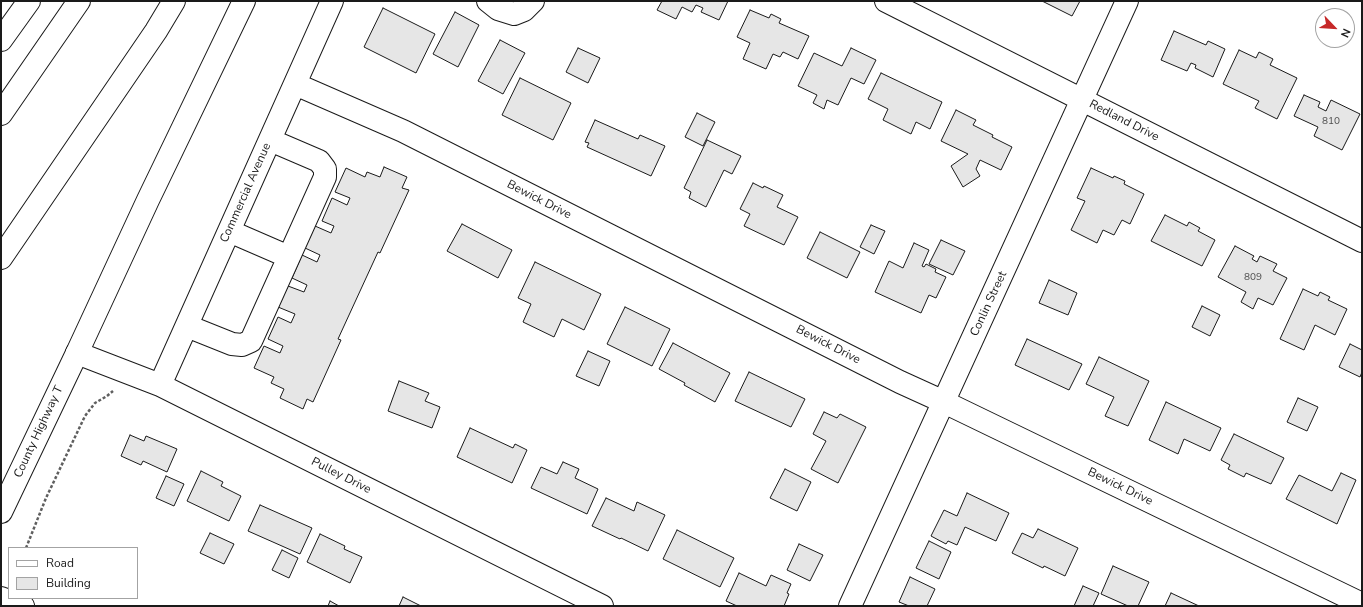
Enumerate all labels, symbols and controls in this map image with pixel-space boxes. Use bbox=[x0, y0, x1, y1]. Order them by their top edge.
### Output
north arrow bbox=[1315, 8, 1355, 48]
text: N bbox=[1337, 26, 1354, 40]
street label: Redland Drive bbox=[1087, 97, 1161, 145]
house number: 810 bbox=[1322, 116, 1340, 128]
street label: Commercial Avenue bbox=[218, 141, 274, 245]
street label: Bewick Drive bbox=[504, 178, 574, 222]
street label: Conlin Street bbox=[968, 269, 1010, 339]
house number: 809 bbox=[1244, 272, 1262, 284]
street label: Bewick Drive bbox=[793, 323, 863, 367]
street label: County Highway T bbox=[11, 384, 67, 480]
street label: Pulley Drive bbox=[309, 455, 373, 497]
street label: Bewick Drive bbox=[1085, 465, 1155, 509]
legend bbox=[8, 547, 138, 599]
text: Road bbox=[46, 555, 74, 571]
text: Building bbox=[46, 575, 91, 591]

